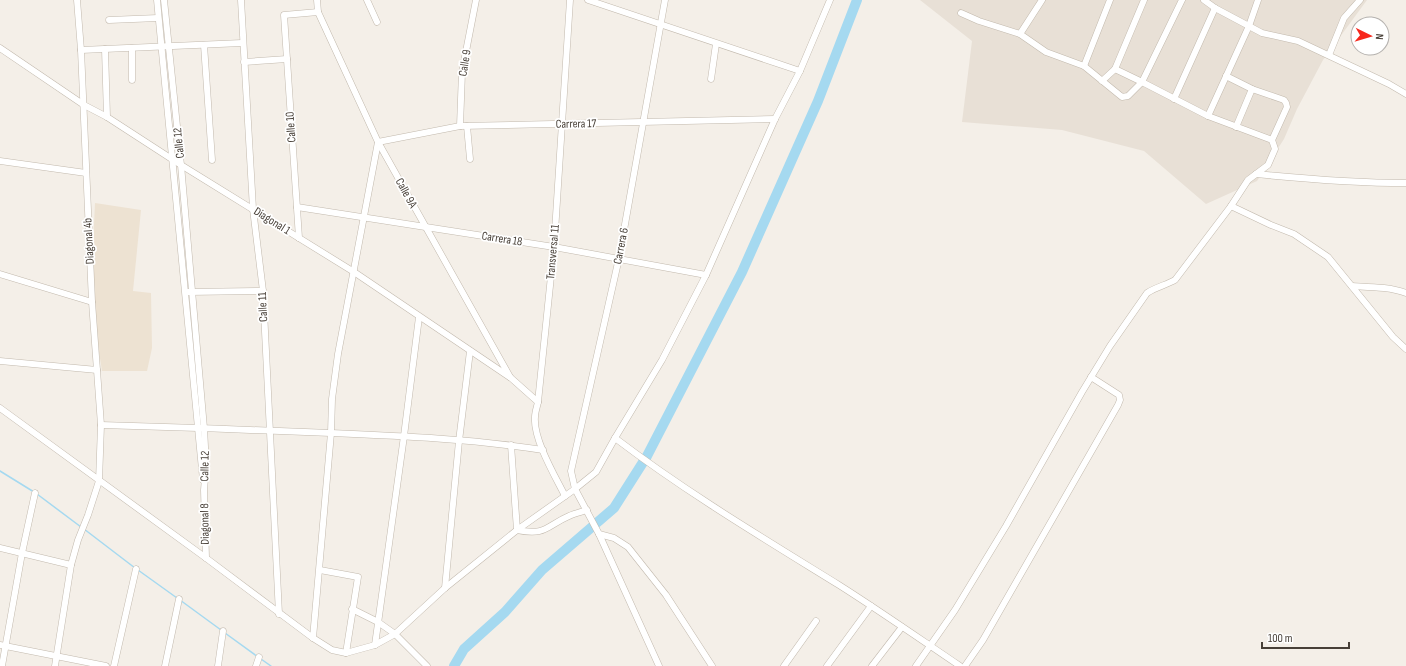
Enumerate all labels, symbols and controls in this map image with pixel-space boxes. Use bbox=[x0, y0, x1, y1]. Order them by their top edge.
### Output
north arrow bbox=[1350, 16, 1390, 56]
text: N bbox=[1373, 33, 1386, 40]
street label: Calle 9 bbox=[456, 49, 474, 77]
street label: Calle 10 bbox=[282, 111, 300, 143]
street label: Carrera 17 bbox=[556, 116, 597, 132]
street label: Calle 12 bbox=[170, 127, 188, 159]
street label: Calle 9A bbox=[392, 175, 421, 211]
street label: Diagonal 1 bbox=[251, 204, 294, 239]
street label: Diagonal 4b bbox=[80, 217, 98, 265]
street label: Transversal 11 bbox=[543, 223, 563, 280]
street label: Carrera 6 bbox=[610, 227, 632, 265]
street label: Carrera 18 bbox=[481, 228, 523, 250]
street label: Calle 11 bbox=[255, 291, 271, 322]
street label: Calle 12 bbox=[197, 450, 213, 481]
street label: Diagonal 8 bbox=[197, 503, 213, 545]
scale bar bbox=[1262, 624, 1349, 650]
text: 100 m bbox=[1268, 631, 1293, 646]

